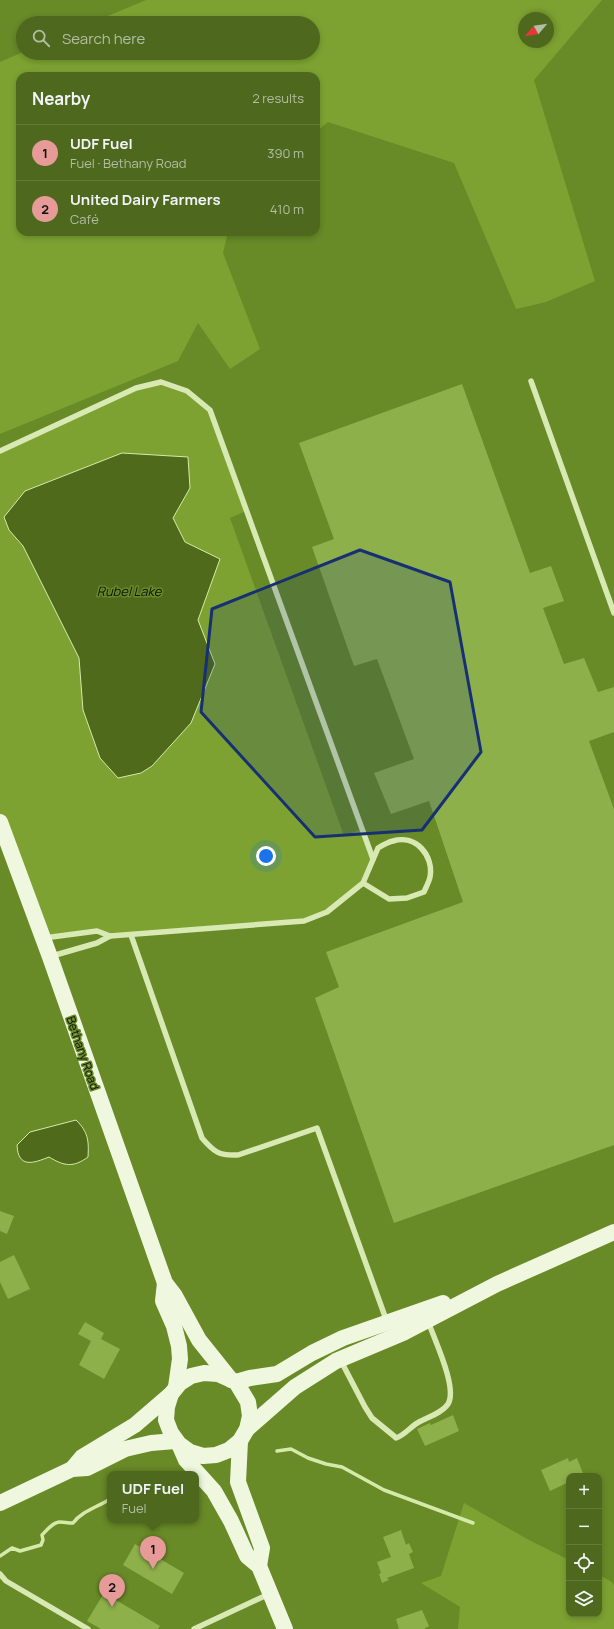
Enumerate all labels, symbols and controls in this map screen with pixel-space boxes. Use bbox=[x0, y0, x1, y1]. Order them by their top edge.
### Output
north arrow bbox=[518, 12, 554, 48]
search box bbox=[16, 16, 320, 60]
icon: search bbox=[30, 27, 52, 49]
text: Search here bbox=[62, 28, 145, 49]
text: Nearby bbox=[32, 87, 90, 110]
text: 2 results bbox=[252, 89, 304, 107]
text: UDF Fuel bbox=[70, 133, 133, 154]
text: 1 bbox=[42, 144, 48, 162]
text: 390 m bbox=[267, 144, 304, 162]
text: Fuel · Bethany Road bbox=[70, 154, 187, 172]
text: United Dairy Farmers bbox=[70, 189, 221, 210]
text: 2 bbox=[41, 200, 49, 218]
text: 410 m bbox=[270, 200, 304, 218]
text: Café bbox=[70, 210, 99, 228]
water label: Rubel Lake bbox=[97, 582, 163, 600]
your location bbox=[256, 846, 276, 866]
street label: Bethany Road bbox=[62, 1014, 104, 1092]
popup bbox=[107, 1471, 199, 1523]
map controls bbox=[566, 1473, 602, 1617]
button: + bbox=[566, 1473, 602, 1509]
text: UDF Fuel bbox=[122, 1478, 184, 1499]
text: Fuel bbox=[122, 1499, 147, 1517]
button: − bbox=[566, 1509, 602, 1545]
pin: 1 bbox=[140, 1536, 166, 1569]
button: locate bbox=[566, 1545, 602, 1581]
pin: 2 bbox=[99, 1574, 125, 1607]
button: layers bbox=[566, 1581, 602, 1617]

